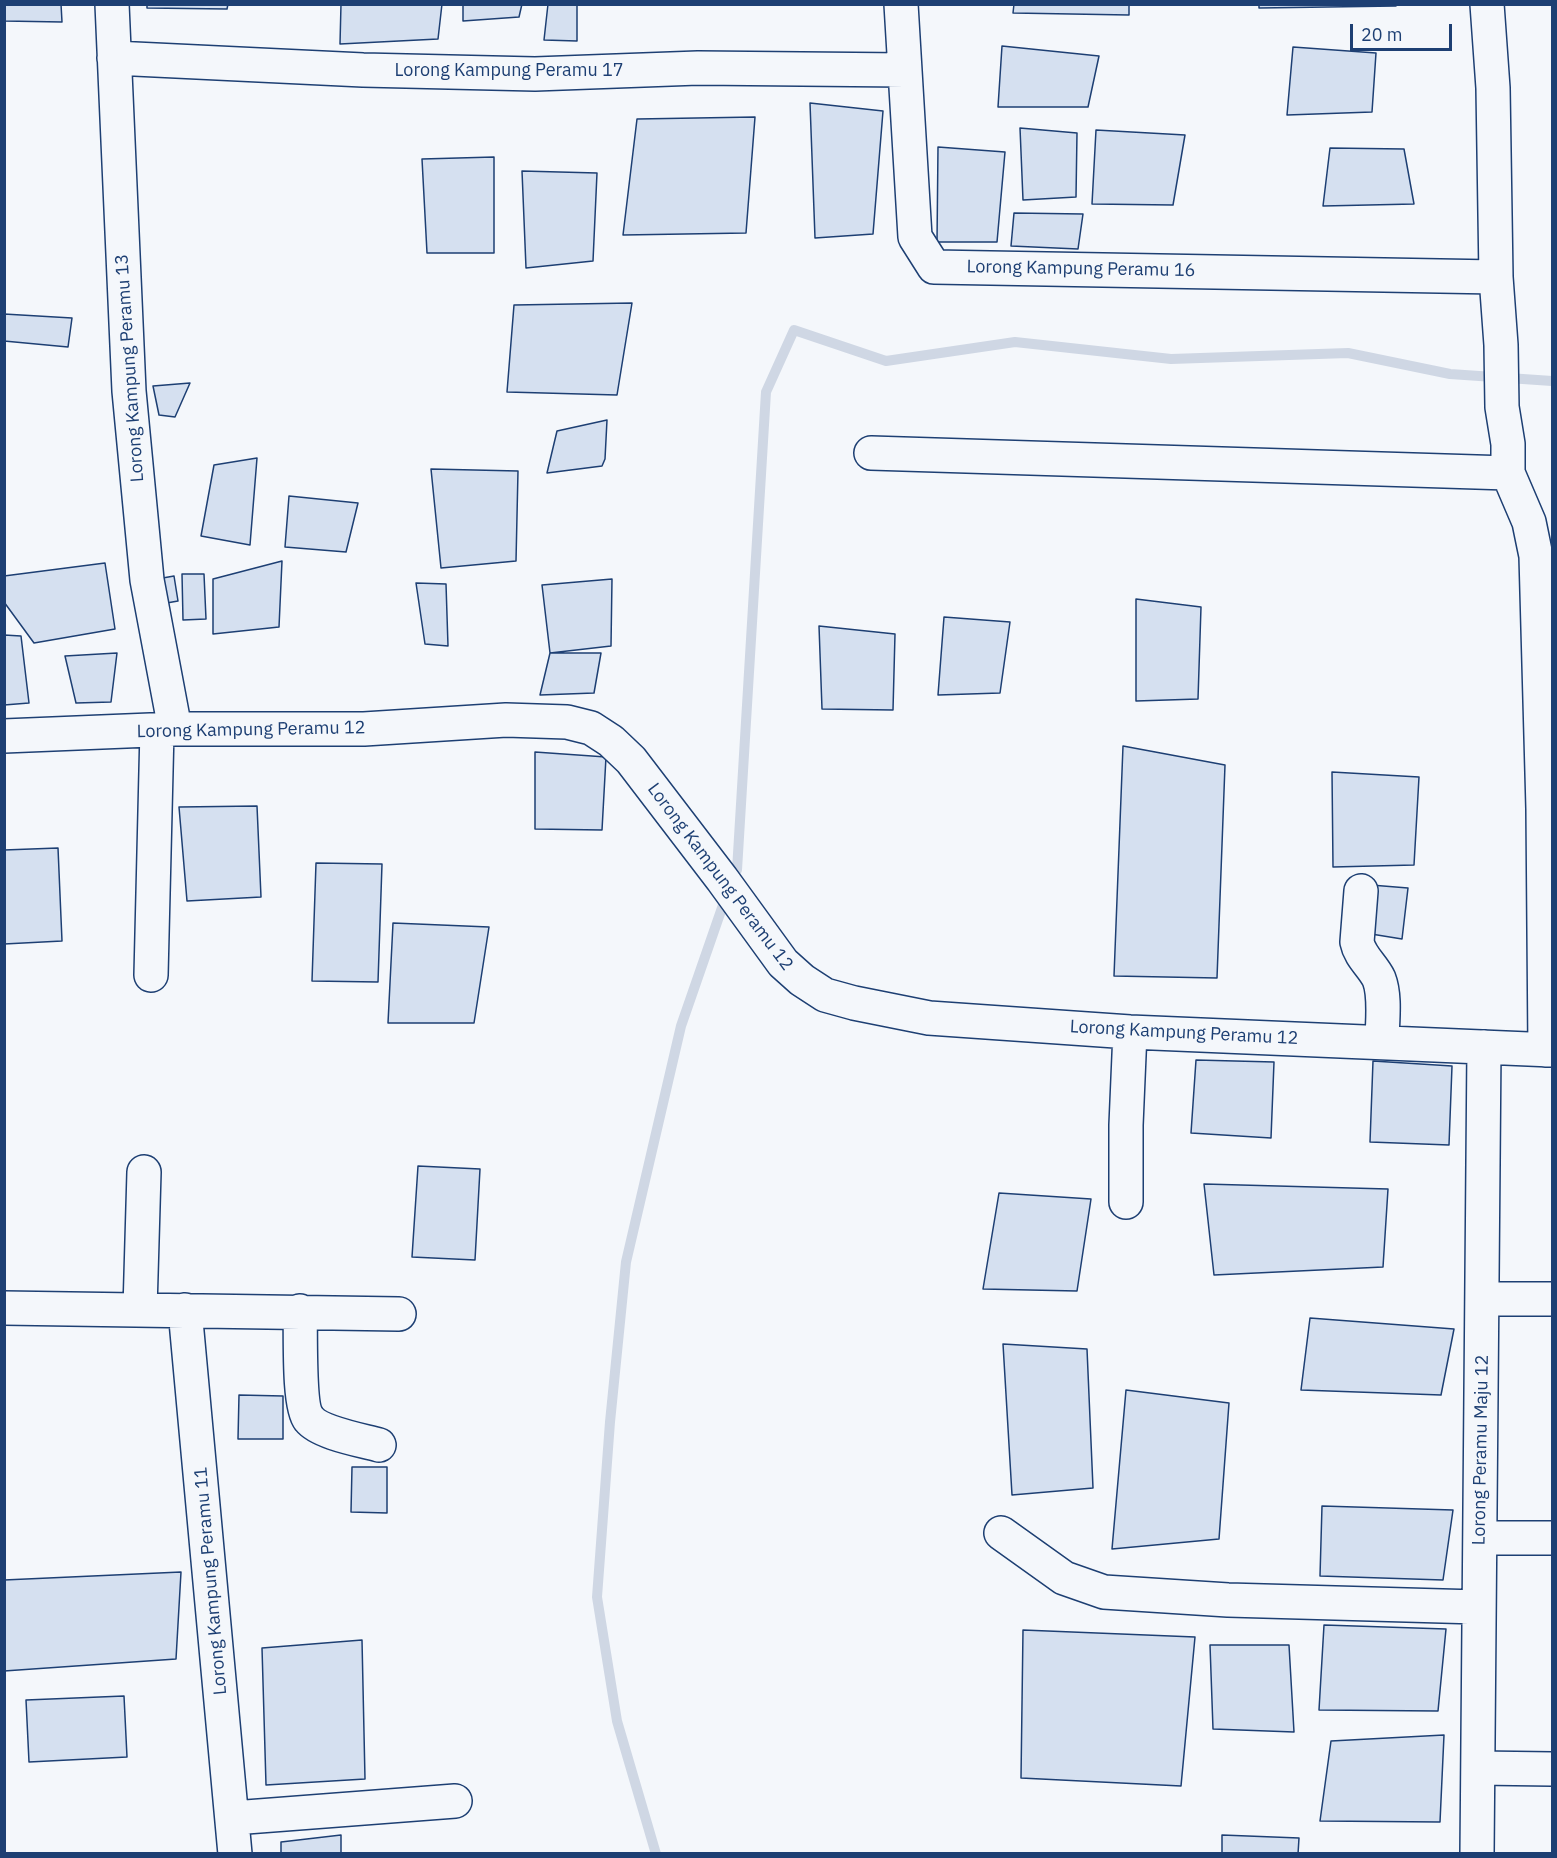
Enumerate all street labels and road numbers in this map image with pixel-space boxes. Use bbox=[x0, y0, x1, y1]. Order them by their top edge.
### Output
street label: Lorong Kampung Peramu 17 bbox=[395, 60, 623, 82]
street label: Lorong Kampung Peramu 13 bbox=[111, 253, 149, 483]
street label: Lorong Kampung Peramu 16 bbox=[966, 256, 1196, 282]
street label: Lorong Kampung Peramu 12 bbox=[136, 717, 366, 743]
street label: Lorong Kampung Peramu 12 bbox=[642, 779, 798, 975]
street label: Lorong Kampung Peramu 12 bbox=[1069, 1016, 1299, 1050]
street label: Lorong Peramu Maju 12 bbox=[1469, 1354, 1493, 1546]
street label: Lorong Kampung Peramu 11 bbox=[190, 1466, 232, 1696]

